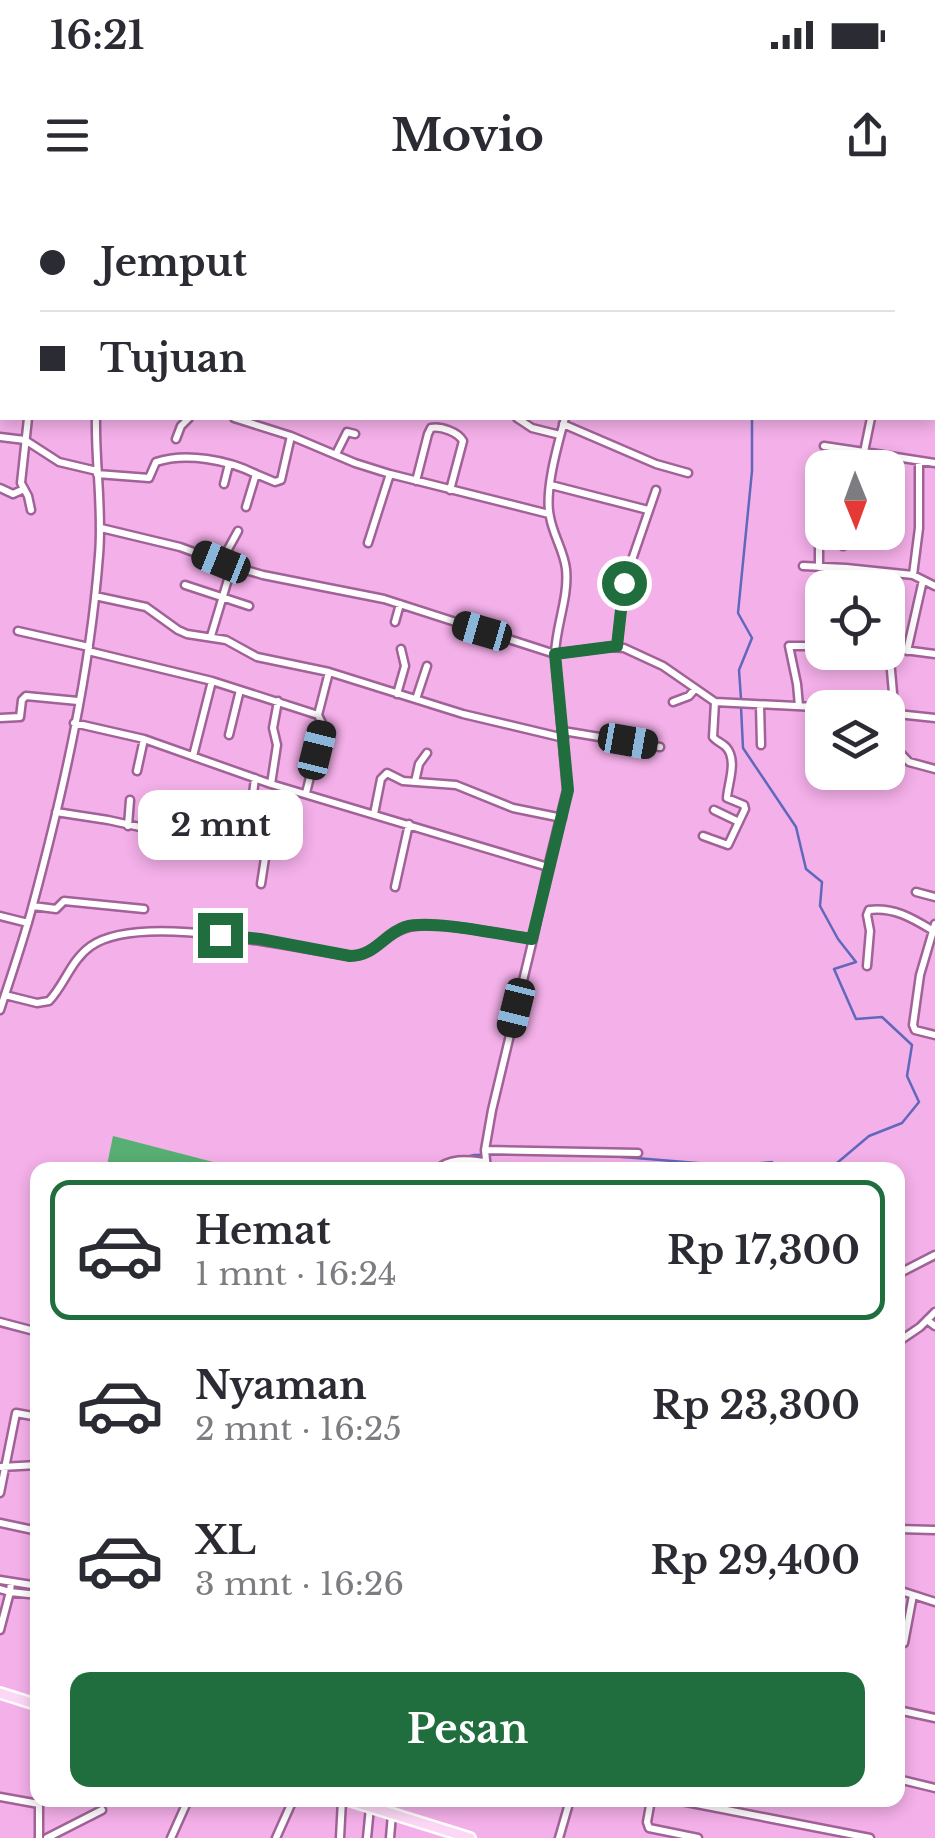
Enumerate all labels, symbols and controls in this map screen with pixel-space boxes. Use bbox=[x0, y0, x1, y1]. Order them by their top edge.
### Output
text: 16:21 bbox=[50, 12, 144, 59]
text: Movio bbox=[391, 107, 544, 163]
icon: menu bbox=[40, 108, 95, 163]
icon: share bbox=[840, 108, 895, 163]
text: Jemput bbox=[100, 239, 247, 286]
text: Tujuan bbox=[100, 335, 246, 382]
north arrow bbox=[805, 450, 905, 550]
map controls bbox=[805, 450, 905, 790]
car bbox=[188, 537, 254, 587]
route start bbox=[602, 561, 647, 606]
button: locate bbox=[805, 570, 905, 670]
car bbox=[449, 608, 515, 654]
button: layers bbox=[805, 690, 905, 790]
car bbox=[295, 717, 339, 783]
car bbox=[596, 721, 660, 761]
callout: 2 mnt bbox=[138, 790, 302, 860]
text: 2 mnt bbox=[170, 805, 271, 845]
route end bbox=[198, 913, 243, 958]
car bbox=[494, 975, 538, 1041]
icon: car bbox=[75, 1205, 165, 1295]
text: Hemat bbox=[195, 1207, 331, 1254]
text: Rp 17,300 bbox=[667, 1227, 860, 1274]
text: 1 mnt · 16:24 bbox=[195, 1254, 397, 1294]
icon: car bbox=[75, 1360, 165, 1450]
text: Nyaman bbox=[195, 1362, 367, 1409]
text: Rp 23,300 bbox=[652, 1382, 860, 1429]
text: 2 mnt · 16:25 bbox=[195, 1409, 402, 1449]
icon: car bbox=[75, 1515, 165, 1605]
text: XL bbox=[195, 1517, 256, 1564]
text: Rp 29,400 bbox=[651, 1537, 860, 1584]
text: 3 mnt · 16:26 bbox=[195, 1564, 404, 1604]
button: Pesan bbox=[70, 1672, 865, 1787]

